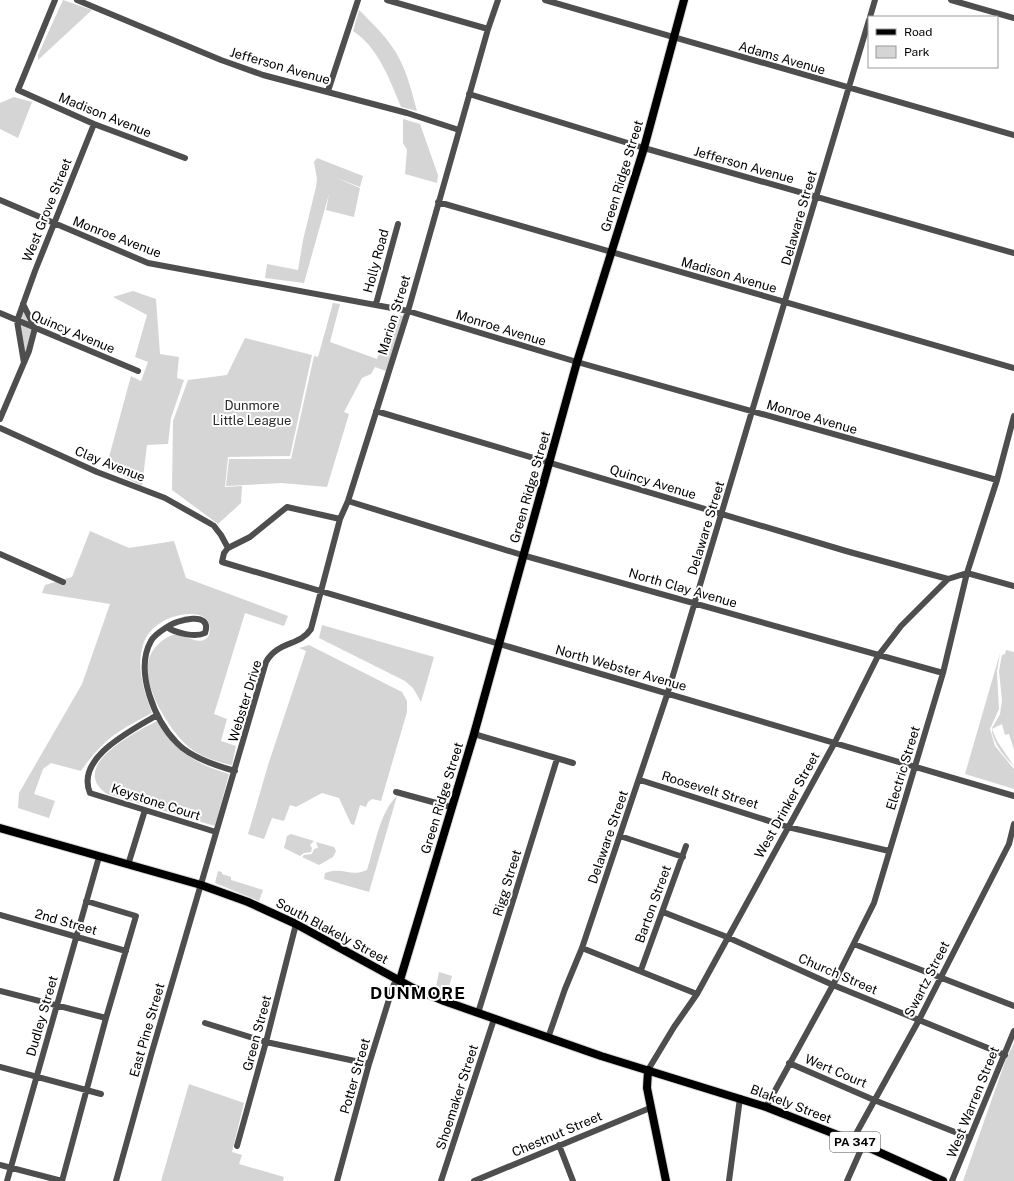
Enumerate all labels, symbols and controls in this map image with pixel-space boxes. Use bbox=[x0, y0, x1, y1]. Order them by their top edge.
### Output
legend bbox=[868, 16, 998, 68]
text: Road bbox=[904, 25, 932, 39]
street label: Adams Avenue bbox=[737, 38, 827, 78]
street label: Jefferson Avenue bbox=[228, 44, 332, 88]
text: Park bbox=[904, 45, 930, 59]
street label: Madison Avenue bbox=[56, 90, 154, 140]
street label: Green Ridge Street bbox=[598, 118, 646, 234]
street label: Jefferson Avenue bbox=[692, 143, 796, 187]
street label: West Grove Street bbox=[19, 156, 75, 264]
street label: Delaware Street bbox=[778, 169, 820, 267]
street label: Monroe Avenue bbox=[71, 213, 163, 261]
street label: Holly Road bbox=[360, 227, 392, 295]
street label: Madison Avenue bbox=[679, 254, 779, 296]
street label: Marion Street bbox=[375, 273, 413, 357]
street label: Monroe Avenue bbox=[454, 307, 548, 349]
street label: Quincy Avenue bbox=[29, 308, 117, 356]
street label: Monroe Avenue bbox=[765, 397, 859, 437]
park label: Dunmore Little League bbox=[213, 398, 291, 428]
street label: Green Ridge Street bbox=[507, 429, 553, 545]
street label: Clay Avenue bbox=[73, 443, 147, 485]
street label: Quincy Avenue bbox=[608, 462, 698, 502]
street label: Delaware Street bbox=[685, 479, 727, 577]
street label: North Clay Avenue bbox=[627, 565, 739, 611]
street label: North Webster Avenue bbox=[554, 642, 688, 694]
street label: Webster Drive bbox=[225, 658, 265, 744]
street label: Electric Street bbox=[883, 724, 923, 812]
street label: Green Ridge Street bbox=[418, 740, 466, 856]
street label: West Drinker Street bbox=[752, 749, 822, 861]
street label: Roosevelt Street bbox=[660, 768, 760, 812]
street label: Keystone Court bbox=[109, 780, 203, 824]
street label: Delaware Street bbox=[585, 788, 631, 886]
street label: Rigg Street bbox=[490, 848, 524, 918]
street label: Barton Street bbox=[632, 863, 674, 945]
street label: South Blakely Street bbox=[273, 895, 391, 967]
street label: 2nd Street bbox=[33, 906, 99, 938]
street label: Swartz Street bbox=[901, 938, 953, 1020]
street label: Church Street bbox=[796, 951, 880, 997]
street label: Dudley Street bbox=[23, 974, 61, 1058]
street label: East Pine Street bbox=[126, 981, 168, 1079]
district label: DUNMORE bbox=[370, 983, 466, 1003]
street label: Green Street bbox=[240, 993, 274, 1073]
street label: Potter Street bbox=[337, 1036, 373, 1116]
street label: Shoemaker Street bbox=[433, 1042, 481, 1152]
street label: West Warren Street bbox=[944, 1044, 1002, 1160]
street label: Wert Court bbox=[803, 1051, 869, 1091]
street label: Blakely Street bbox=[748, 1082, 834, 1126]
street label: Chestnut Street bbox=[510, 1108, 604, 1160]
road number: PA 347 bbox=[830, 1132, 880, 1152]

